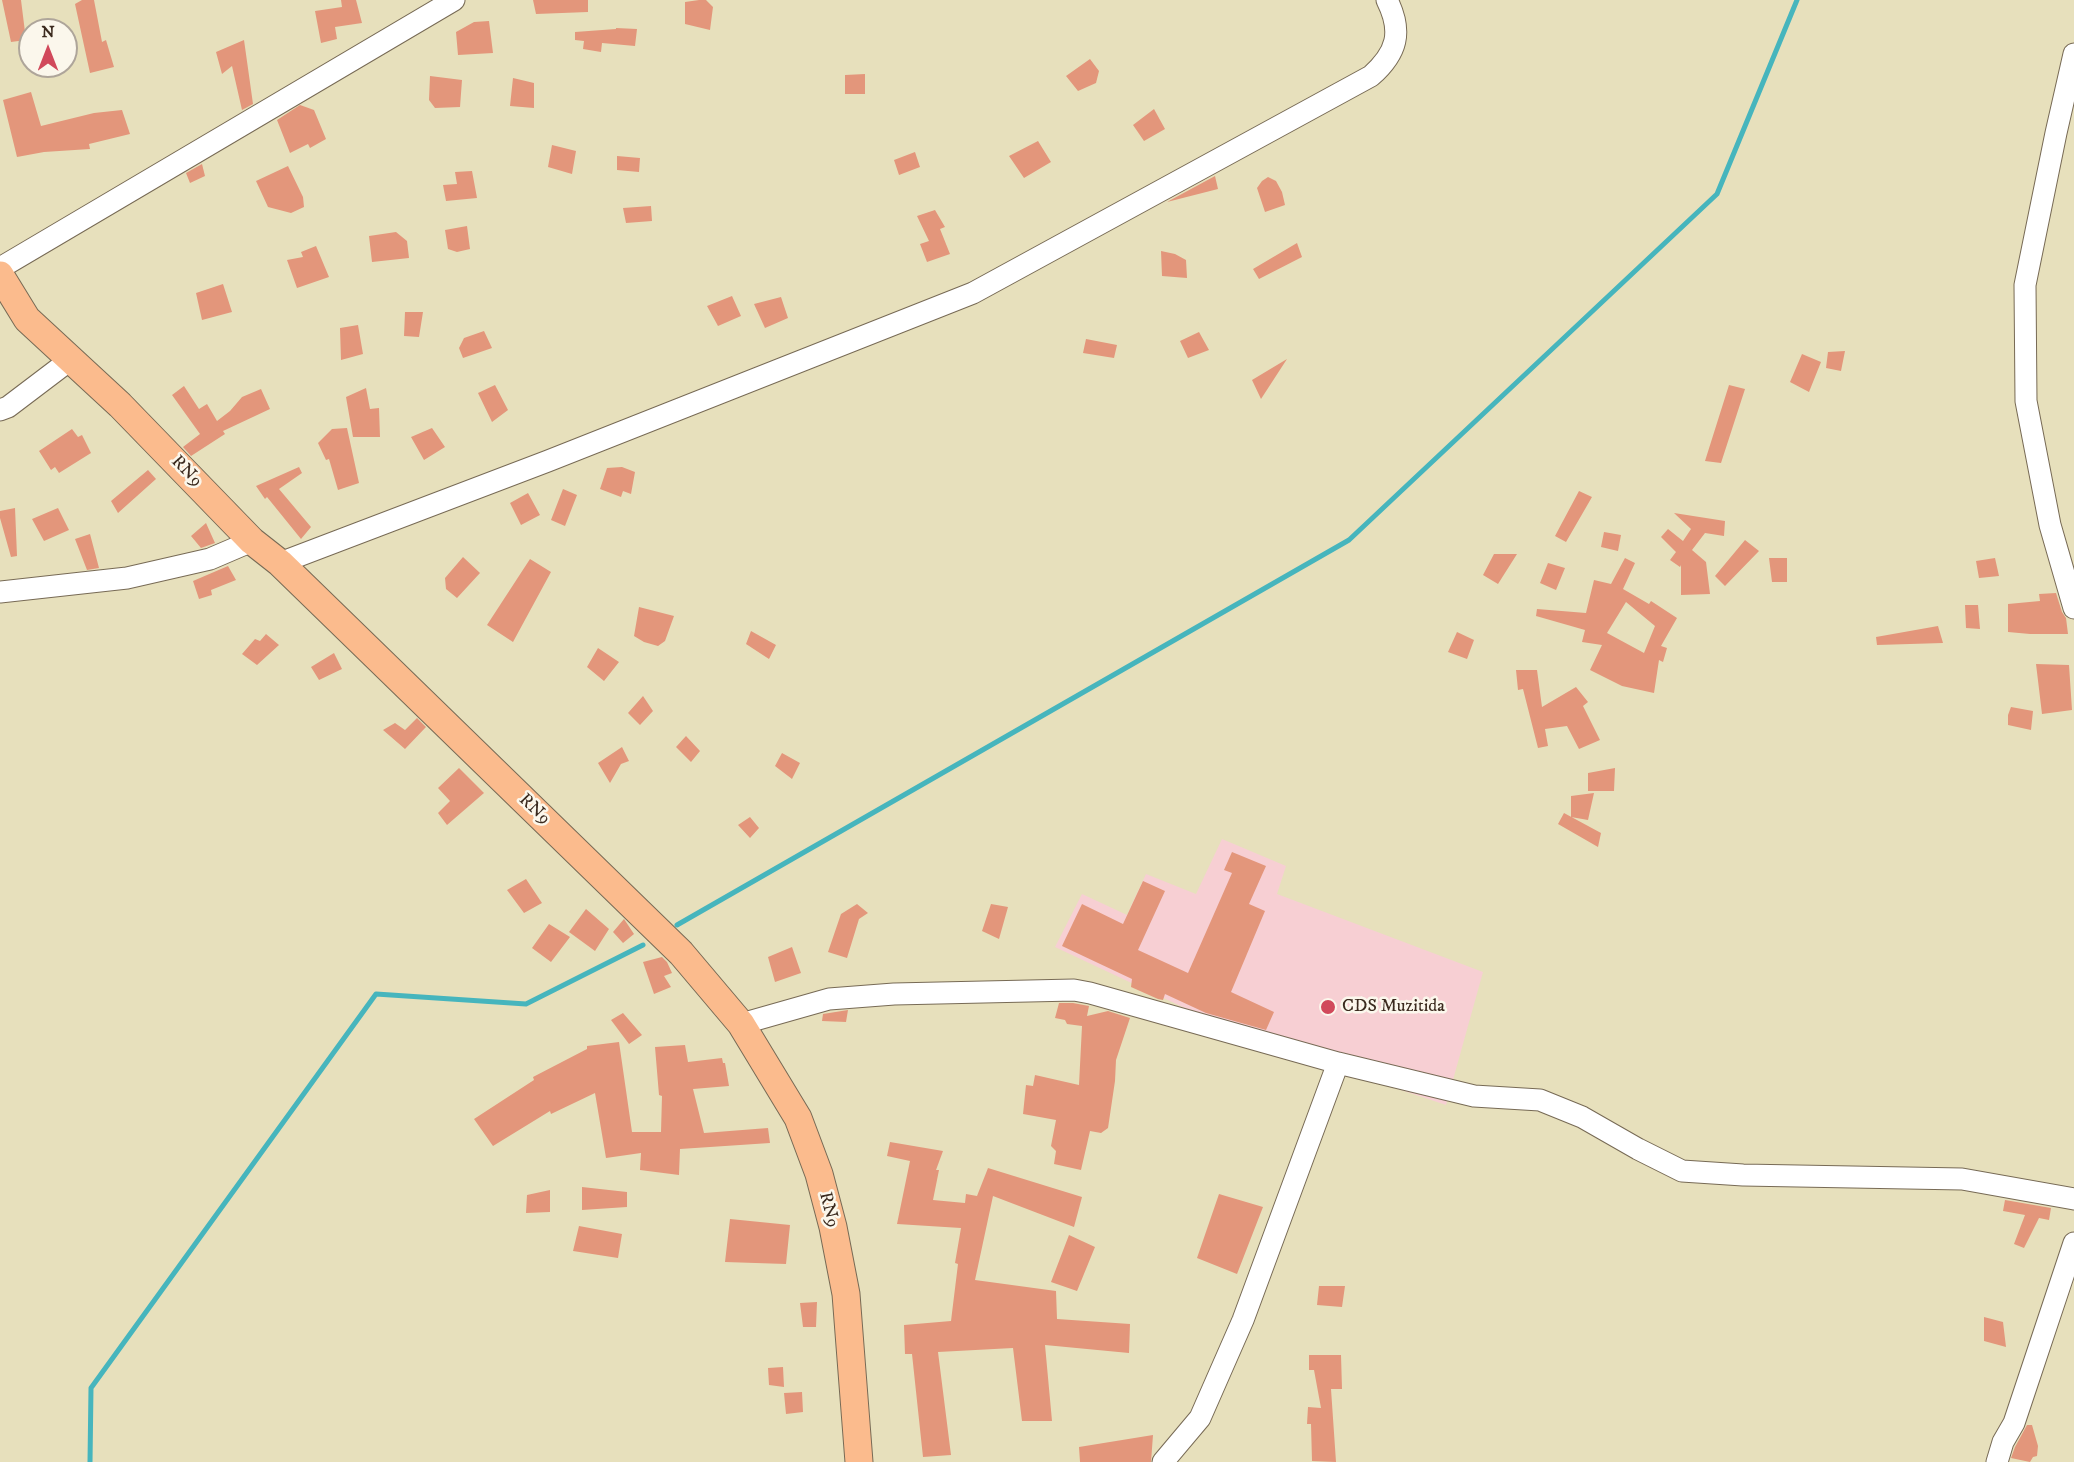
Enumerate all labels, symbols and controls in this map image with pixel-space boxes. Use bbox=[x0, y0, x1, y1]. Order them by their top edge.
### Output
north arrow bbox=[18, 18, 78, 78]
text: N bbox=[41, 22, 55, 42]
street label: RN9 bbox=[166, 452, 206, 492]
street label: RN9 bbox=[514, 790, 554, 830]
place label: CDS Muzitida bbox=[1342, 996, 1445, 1018]
marker: CDS Muzitida bbox=[1319, 998, 1337, 1016]
street label: RN9 bbox=[813, 1190, 843, 1230]

